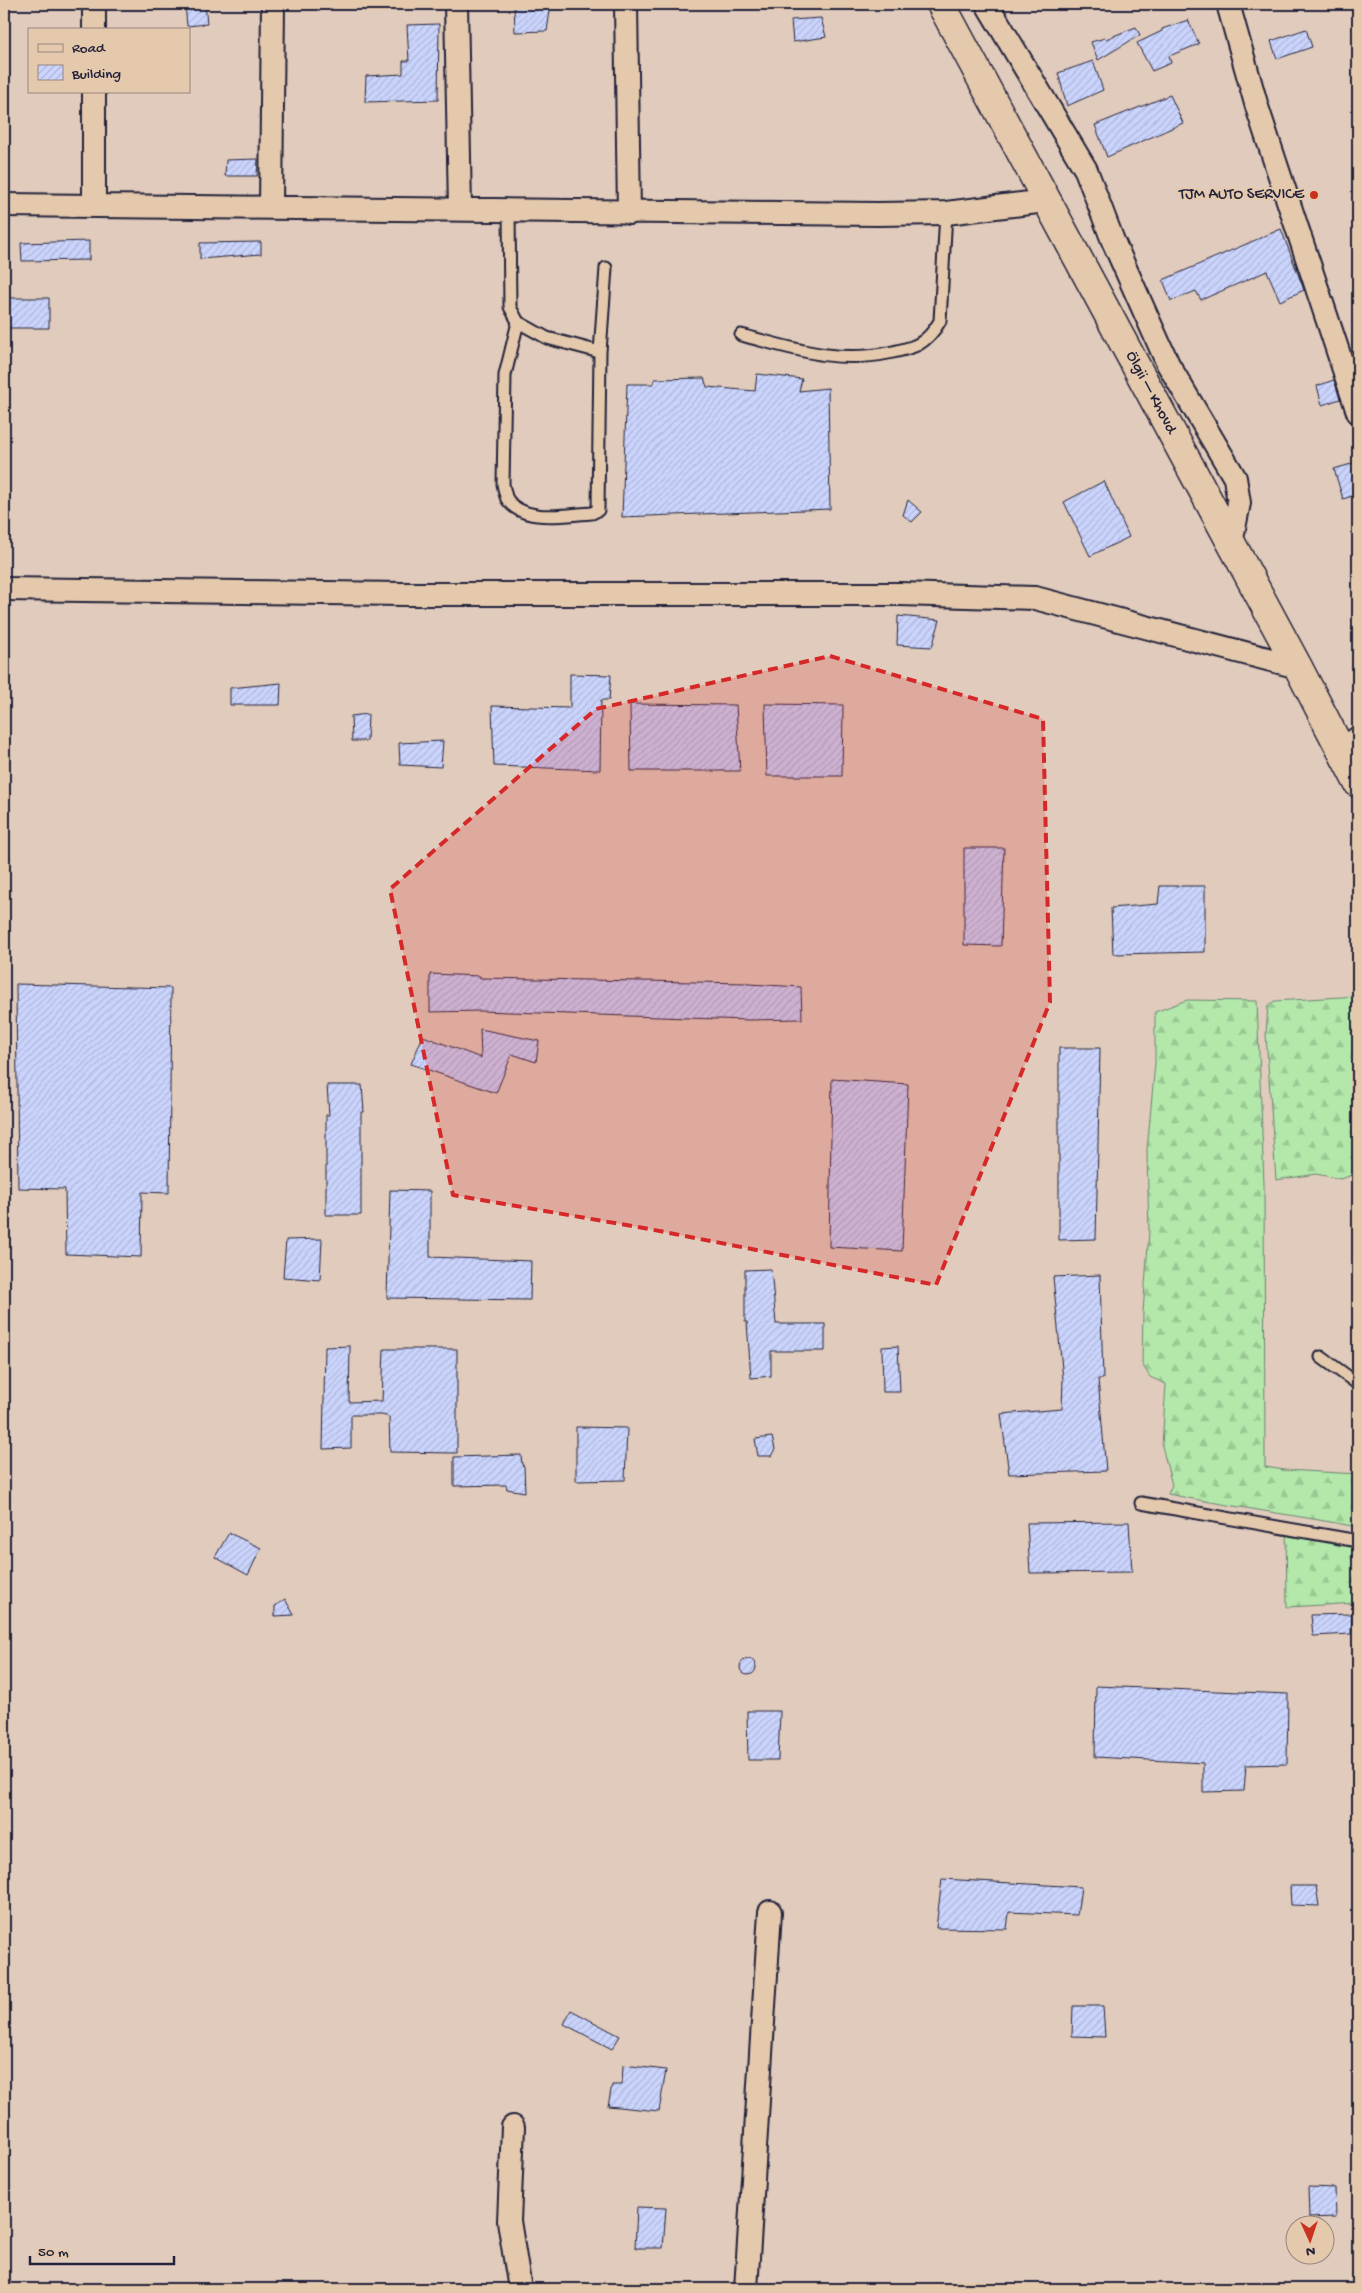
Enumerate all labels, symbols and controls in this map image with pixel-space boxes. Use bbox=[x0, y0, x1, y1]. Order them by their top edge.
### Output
legend bbox=[28, 28, 190, 92]
text: Road bbox=[72, 40, 106, 58]
text: Building bbox=[71, 66, 121, 84]
place label: TJM AUTO SERVICE bbox=[1178, 186, 1305, 205]
marker: TJM AUTO SERVICE bbox=[1308, 189, 1320, 201]
street label: Ölgii — Khovd bbox=[1120, 348, 1180, 439]
north arrow bbox=[1284, 2216, 1334, 2266]
scale bar bbox=[30, 2233, 174, 2265]
text: N bbox=[1306, 2242, 1316, 2259]
text: 50 m bbox=[38, 2244, 69, 2262]

